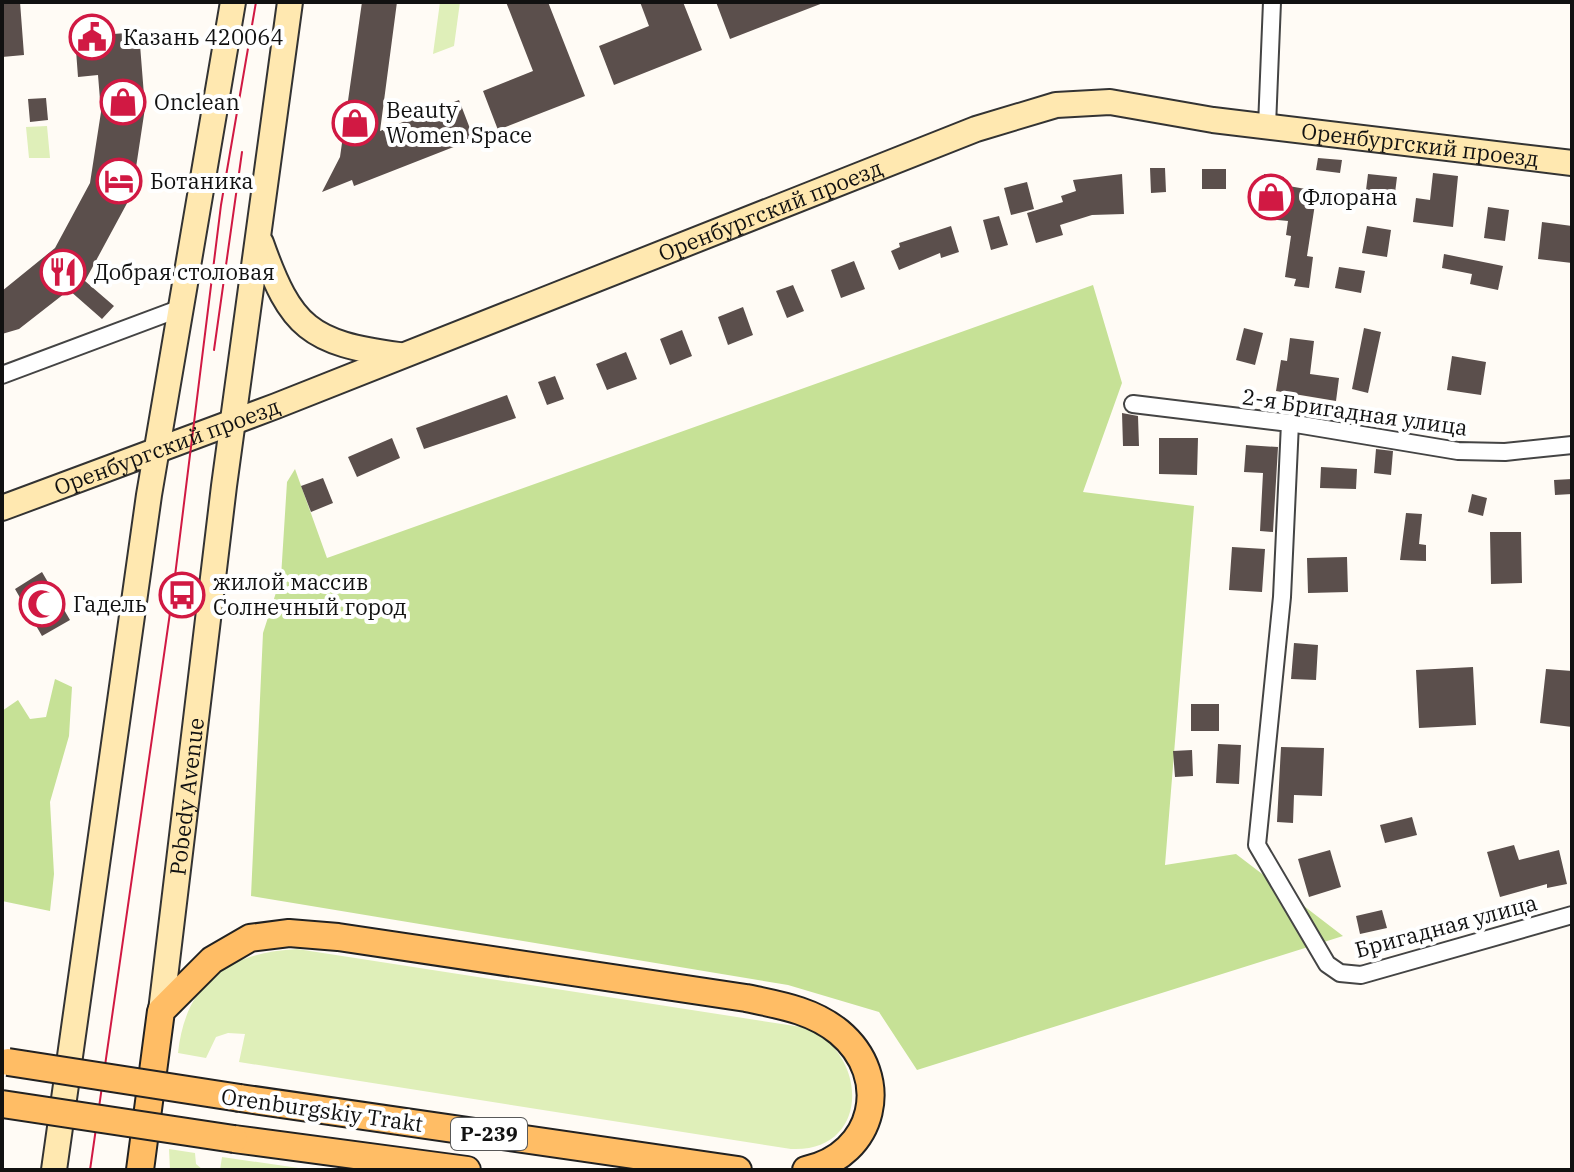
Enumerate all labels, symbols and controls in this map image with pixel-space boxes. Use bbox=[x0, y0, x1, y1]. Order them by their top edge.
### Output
public building icon: Казань 420064 bbox=[68, 13, 116, 61]
place label: Казань 420064 bbox=[123, 22, 284, 51]
shop icon: Onclean bbox=[99, 78, 147, 126]
place label: Onclean bbox=[154, 87, 240, 116]
place label: Beauty Women Space bbox=[386, 95, 532, 149]
shop icon: Beauty Women Space bbox=[331, 99, 379, 147]
street label: Оренбургский проезд bbox=[1300, 116, 1541, 173]
street label: Оренбургский проезд bbox=[654, 152, 887, 267]
hotel icon: Ботаника bbox=[95, 157, 143, 205]
place label: Ботаника bbox=[150, 166, 253, 195]
shop icon: Флорана bbox=[1247, 173, 1295, 221]
place label: Флорана bbox=[1302, 182, 1398, 211]
restaurant icon: Добрая столовая bbox=[39, 248, 87, 296]
place label: Добрая столовая bbox=[94, 257, 275, 286]
street label: 2-я Бригадная улица bbox=[1240, 381, 1470, 442]
street label: Оренбургский проезд bbox=[50, 391, 284, 501]
place label: жилой массив Солнечный город bbox=[213, 567, 407, 621]
bus stop icon: жилой массив Солнечный город bbox=[158, 571, 206, 619]
mosque icon: Гадель bbox=[18, 580, 66, 628]
place label: Гадель bbox=[73, 589, 147, 618]
street label: Pobedy Avenue bbox=[162, 716, 210, 877]
street label: Бригадная улица bbox=[1352, 887, 1540, 964]
street label: Orenburgskiy Trakt bbox=[219, 1081, 425, 1138]
road number: Р-239 bbox=[451, 1118, 527, 1150]

